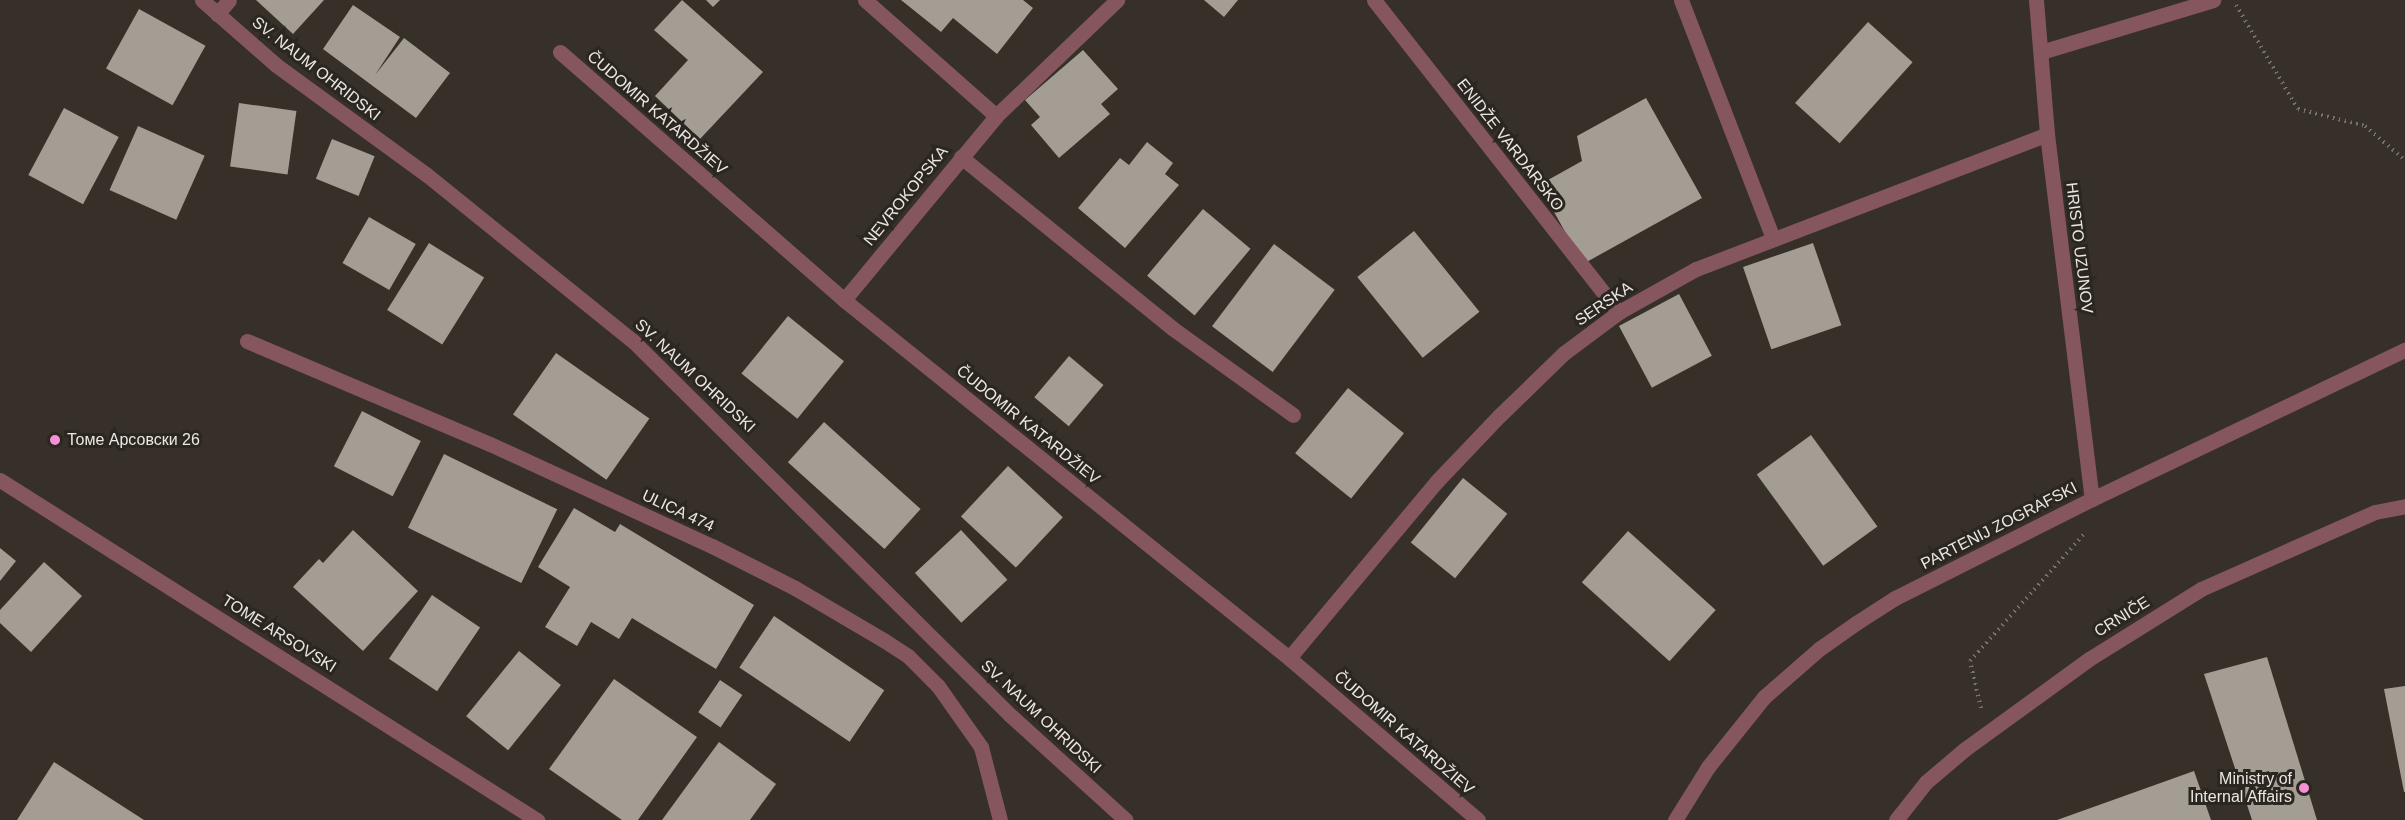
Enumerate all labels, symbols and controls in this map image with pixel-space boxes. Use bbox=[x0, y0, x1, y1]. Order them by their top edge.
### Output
street label: SV. NAUM OHRIDSKI bbox=[248, 13, 384, 125]
street label: ČUDOMIR KATARDŽIEV bbox=[583, 47, 731, 179]
street label: ENIDŽE VARDARSKO bbox=[1452, 75, 1568, 215]
street label: NEVROKOPSKA bbox=[860, 142, 952, 250]
street label: HRISTO UZUNOV bbox=[2061, 181, 2097, 315]
street label: SERSKA bbox=[1572, 278, 1636, 330]
street label: SV. NAUM OHRIDSKI bbox=[631, 315, 759, 437]
street label: ČUDOMIR KATARDŽIEV bbox=[952, 361, 1104, 489]
place label: Томе Арсовски 26 bbox=[67, 430, 200, 450]
marker: Томе Арсовски 26 bbox=[48, 433, 62, 447]
street label: PARTENIJ ZOGRAFSKI bbox=[1918, 478, 2080, 574]
street label: ULICA 474 bbox=[638, 486, 718, 536]
street label: TOME ARSOVSKI bbox=[218, 591, 340, 677]
street label: CRNIČE bbox=[2091, 593, 2153, 641]
street label: SV. NAUM OHRIDSKI bbox=[977, 656, 1105, 778]
street label: ČUDOMIR KATARDŽIEV bbox=[1330, 667, 1478, 799]
place label: Ministry of Internal Affairs bbox=[2189, 769, 2292, 807]
marker: Ministry of Internal Affairs bbox=[2297, 781, 2311, 795]

